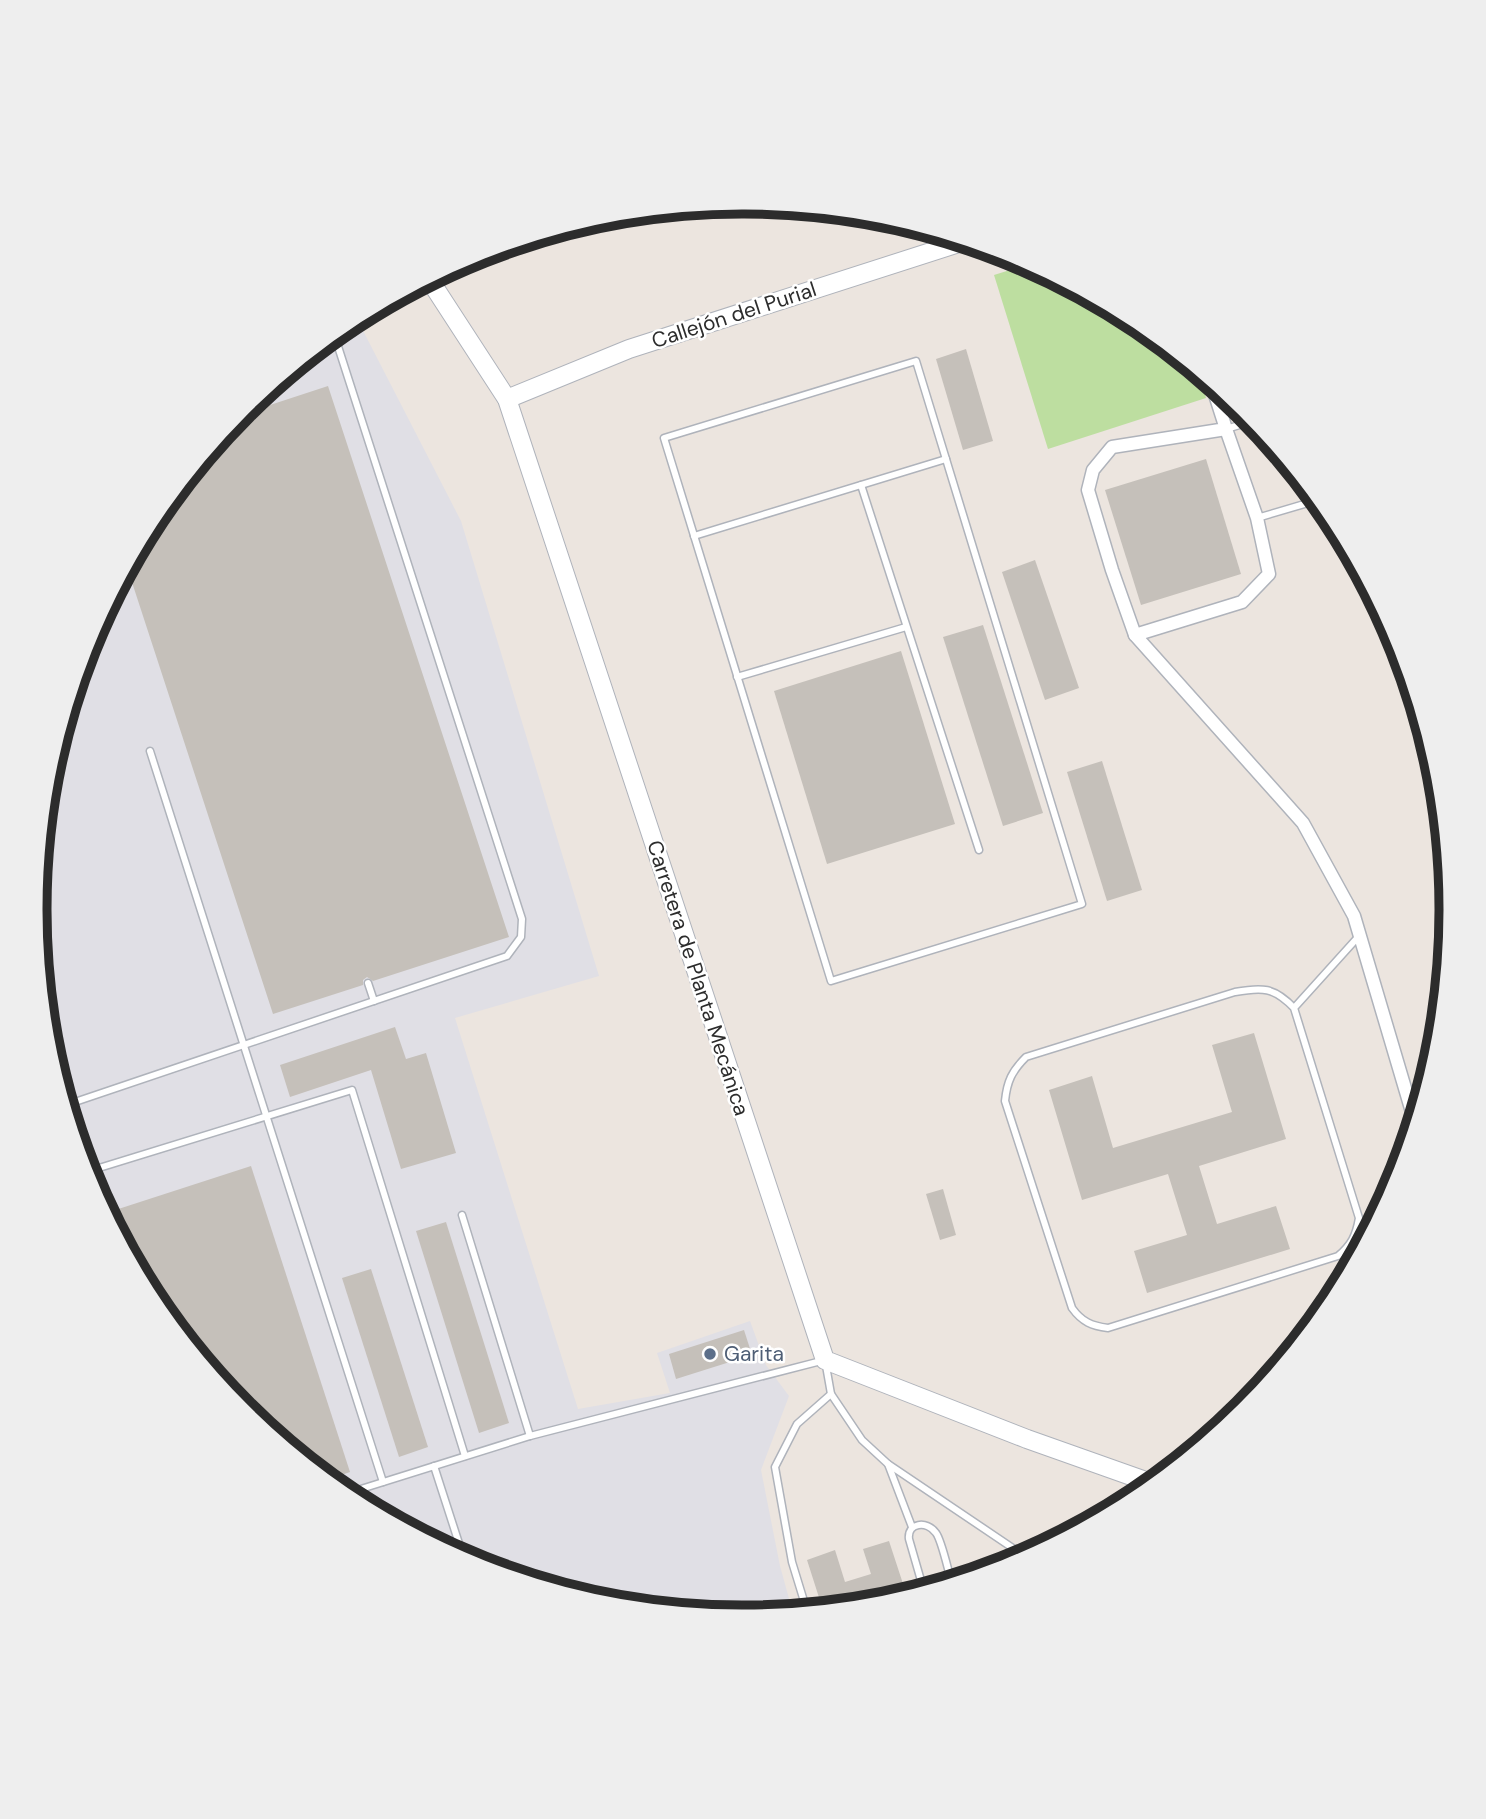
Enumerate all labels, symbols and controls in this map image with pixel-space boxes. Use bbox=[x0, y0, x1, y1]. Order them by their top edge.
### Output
street label: Callejón del Purial bbox=[648, 275, 820, 355]
street label: Carretera de Planta Mecánica bbox=[640, 837, 756, 1119]
place label: Garita bbox=[724, 1340, 784, 1368]
marker: Garita bbox=[702, 1346, 718, 1362]

